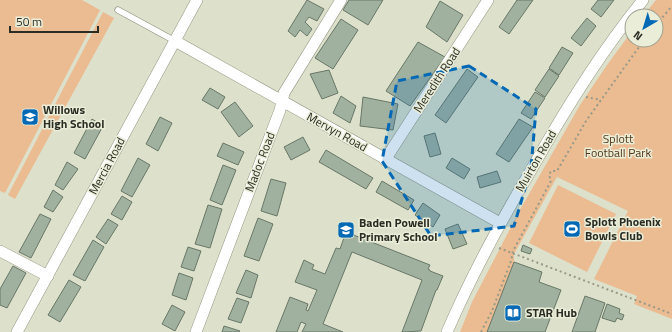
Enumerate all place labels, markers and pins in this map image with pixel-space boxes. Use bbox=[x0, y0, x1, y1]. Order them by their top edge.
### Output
place label: Willows High School bbox=[43, 100, 104, 133]
school or university icon: Willows High School bbox=[20, 107, 40, 127]
place label: Splott Phoenix Bowls Club bbox=[585, 212, 661, 245]
place label: Baden Powell Primary School bbox=[359, 213, 437, 246]
sports icon: Splott Phoenix Bowls Club bbox=[562, 219, 582, 239]
school or university icon: Baden Powell Primary School bbox=[336, 220, 356, 240]
library icon: STAR Hub bbox=[503, 303, 523, 323]
place label: STAR Hub bbox=[526, 303, 577, 322]

